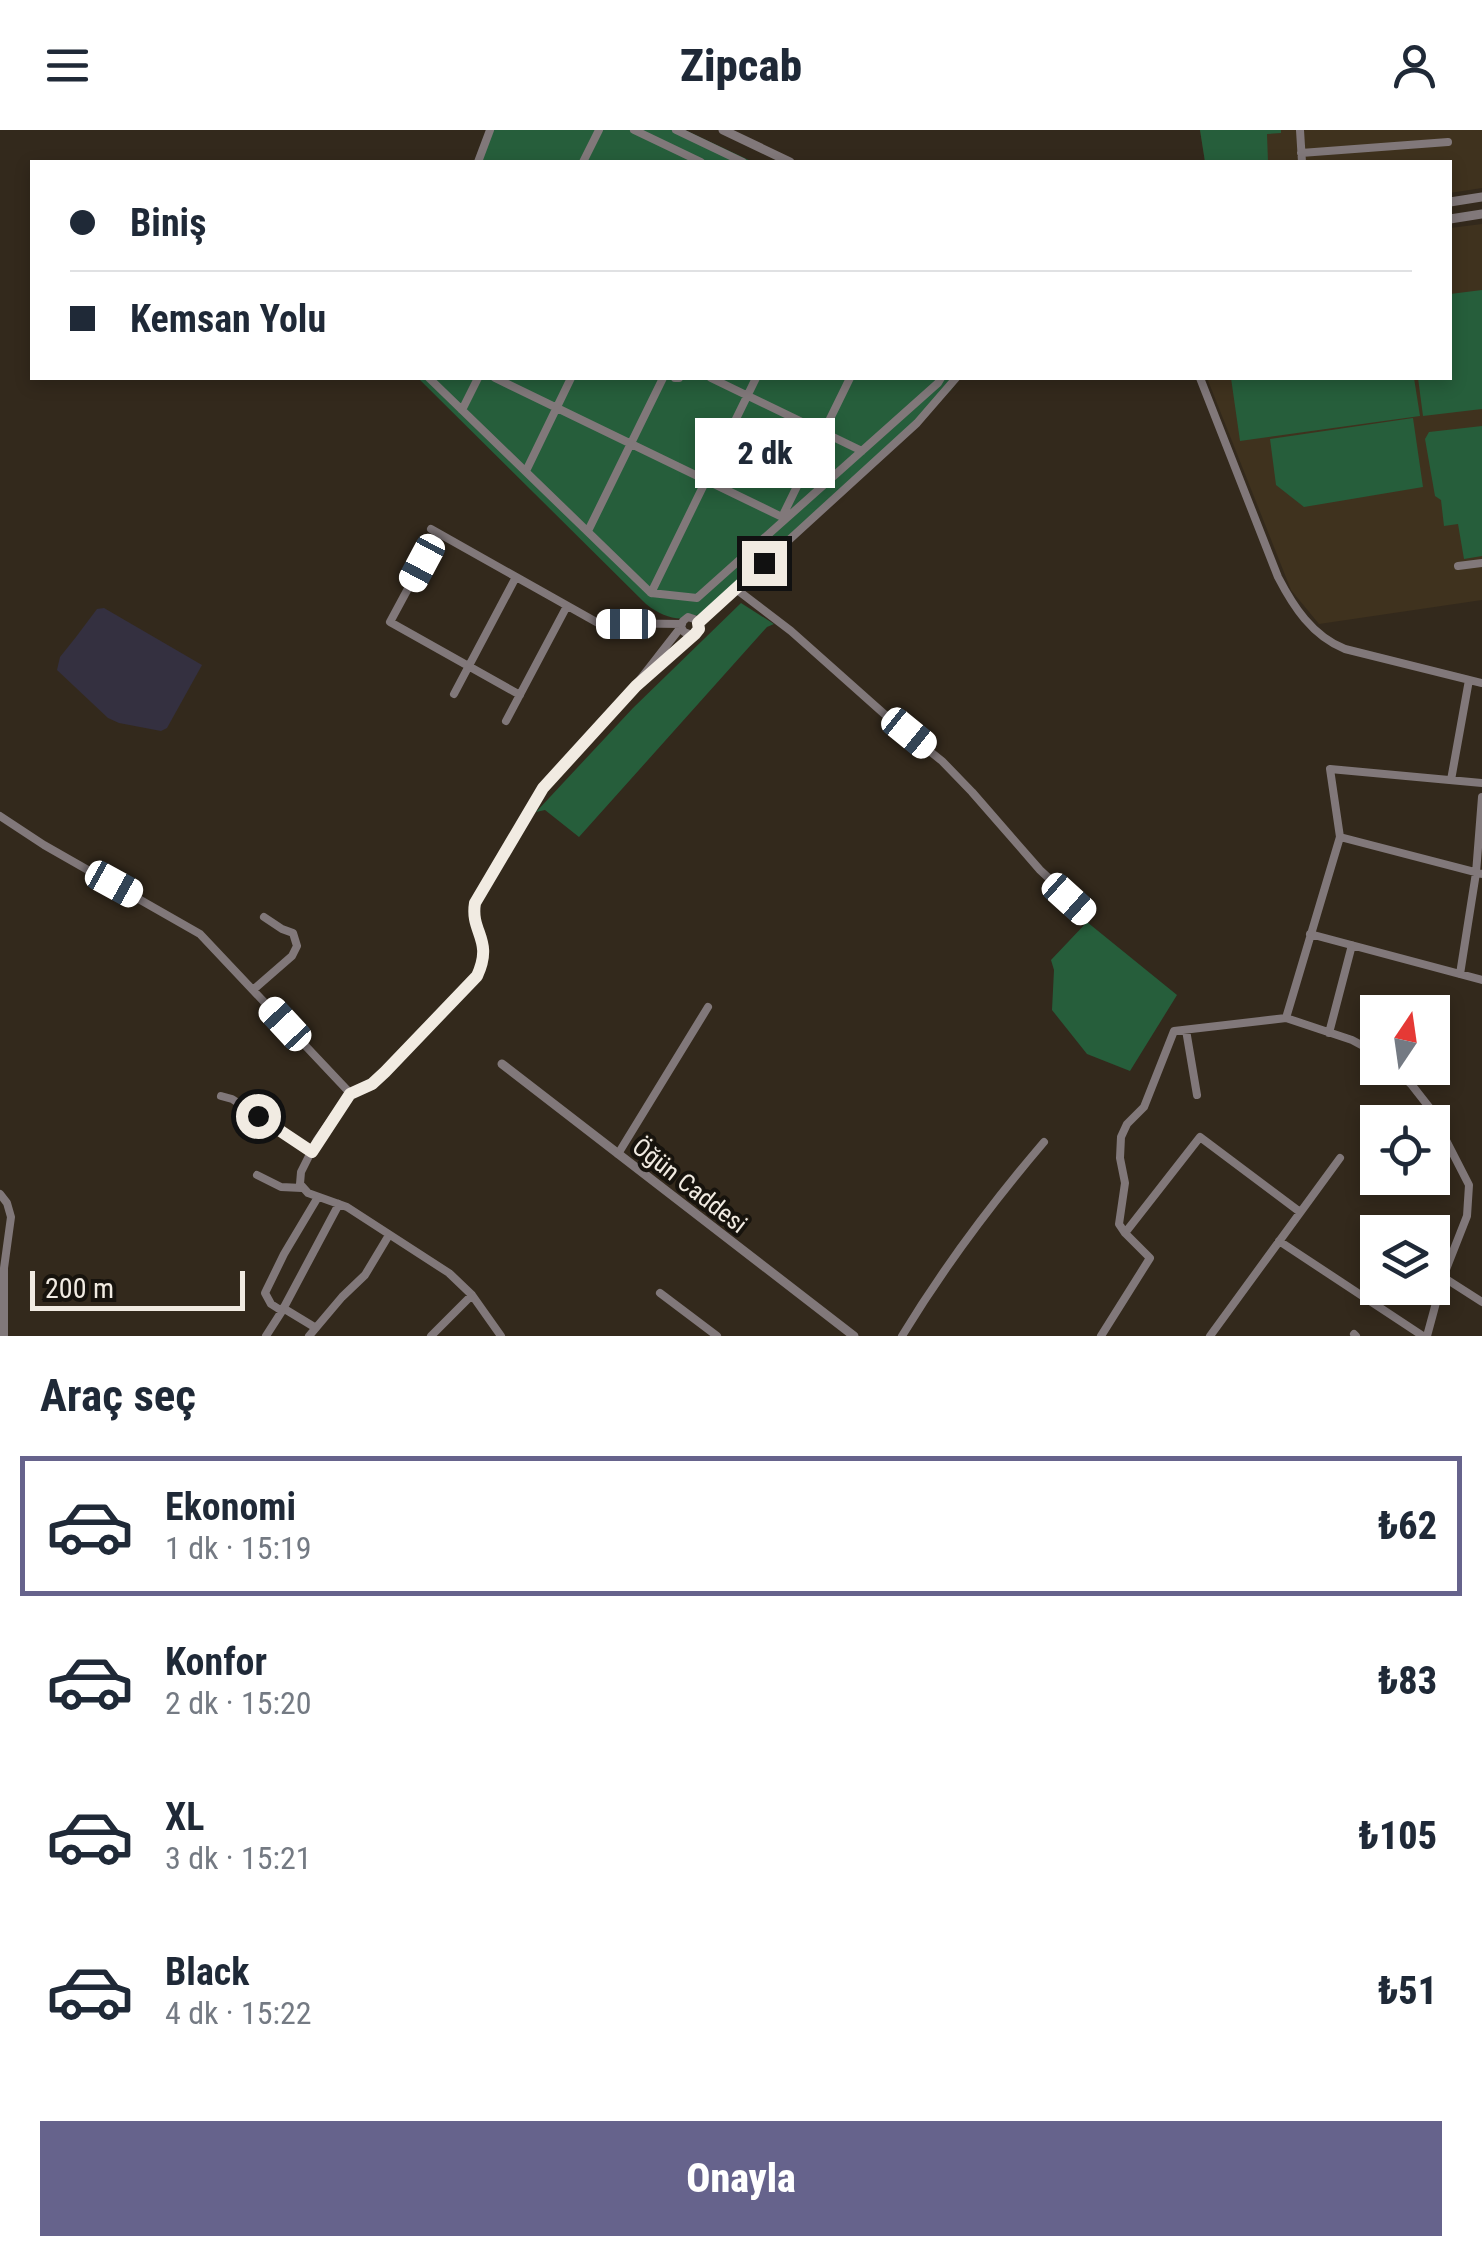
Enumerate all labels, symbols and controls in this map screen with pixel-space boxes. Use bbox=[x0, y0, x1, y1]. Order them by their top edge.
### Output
icon: menu bbox=[40, 38, 95, 93]
icon: person bbox=[1387, 38, 1442, 93]
text: Zipcab bbox=[680, 39, 802, 92]
text: Biniş bbox=[130, 201, 206, 245]
text: Kemsan Yolu bbox=[130, 297, 326, 341]
callout: 2 dk bbox=[694, 418, 834, 488]
text: 2 dk bbox=[738, 434, 792, 472]
car bbox=[395, 529, 449, 597]
route end bbox=[742, 541, 787, 586]
car bbox=[596, 609, 656, 639]
car bbox=[876, 702, 942, 764]
car bbox=[80, 856, 148, 912]
car bbox=[1037, 868, 1101, 930]
car bbox=[254, 992, 316, 1056]
north arrow bbox=[1360, 995, 1450, 1085]
map controls bbox=[1360, 995, 1450, 1305]
route start bbox=[236, 1094, 281, 1139]
button: locate bbox=[1360, 1105, 1450, 1195]
street label: Öğün Caddesi bbox=[627, 1132, 753, 1239]
button: layers bbox=[1360, 1215, 1450, 1305]
scale bar bbox=[30, 1266, 245, 1310]
text: 200 m bbox=[45, 1272, 114, 1305]
text: Araç seç bbox=[40, 1369, 196, 1422]
icon: car bbox=[45, 1481, 135, 1571]
text: Ekonomi bbox=[165, 1485, 296, 1529]
text: ₺62 bbox=[1378, 1504, 1437, 1548]
text: 1 dk · 15:19 bbox=[165, 1529, 312, 1567]
icon: car bbox=[45, 1636, 135, 1726]
text: Konfor bbox=[165, 1640, 267, 1684]
text: ₺83 bbox=[1378, 1659, 1437, 1703]
text: 2 dk · 15:20 bbox=[165, 1684, 312, 1722]
icon: car bbox=[45, 1791, 135, 1881]
text: XL bbox=[165, 1795, 204, 1839]
text: ₺105 bbox=[1358, 1814, 1437, 1858]
text: 3 dk · 15:21 bbox=[165, 1839, 312, 1877]
icon: car bbox=[45, 1946, 135, 2036]
text: Black bbox=[165, 1950, 249, 1994]
text: ₺51 bbox=[1378, 1969, 1437, 2013]
text: 4 dk · 15:22 bbox=[165, 1994, 312, 2032]
button: Onayla bbox=[40, 2121, 1442, 2236]

